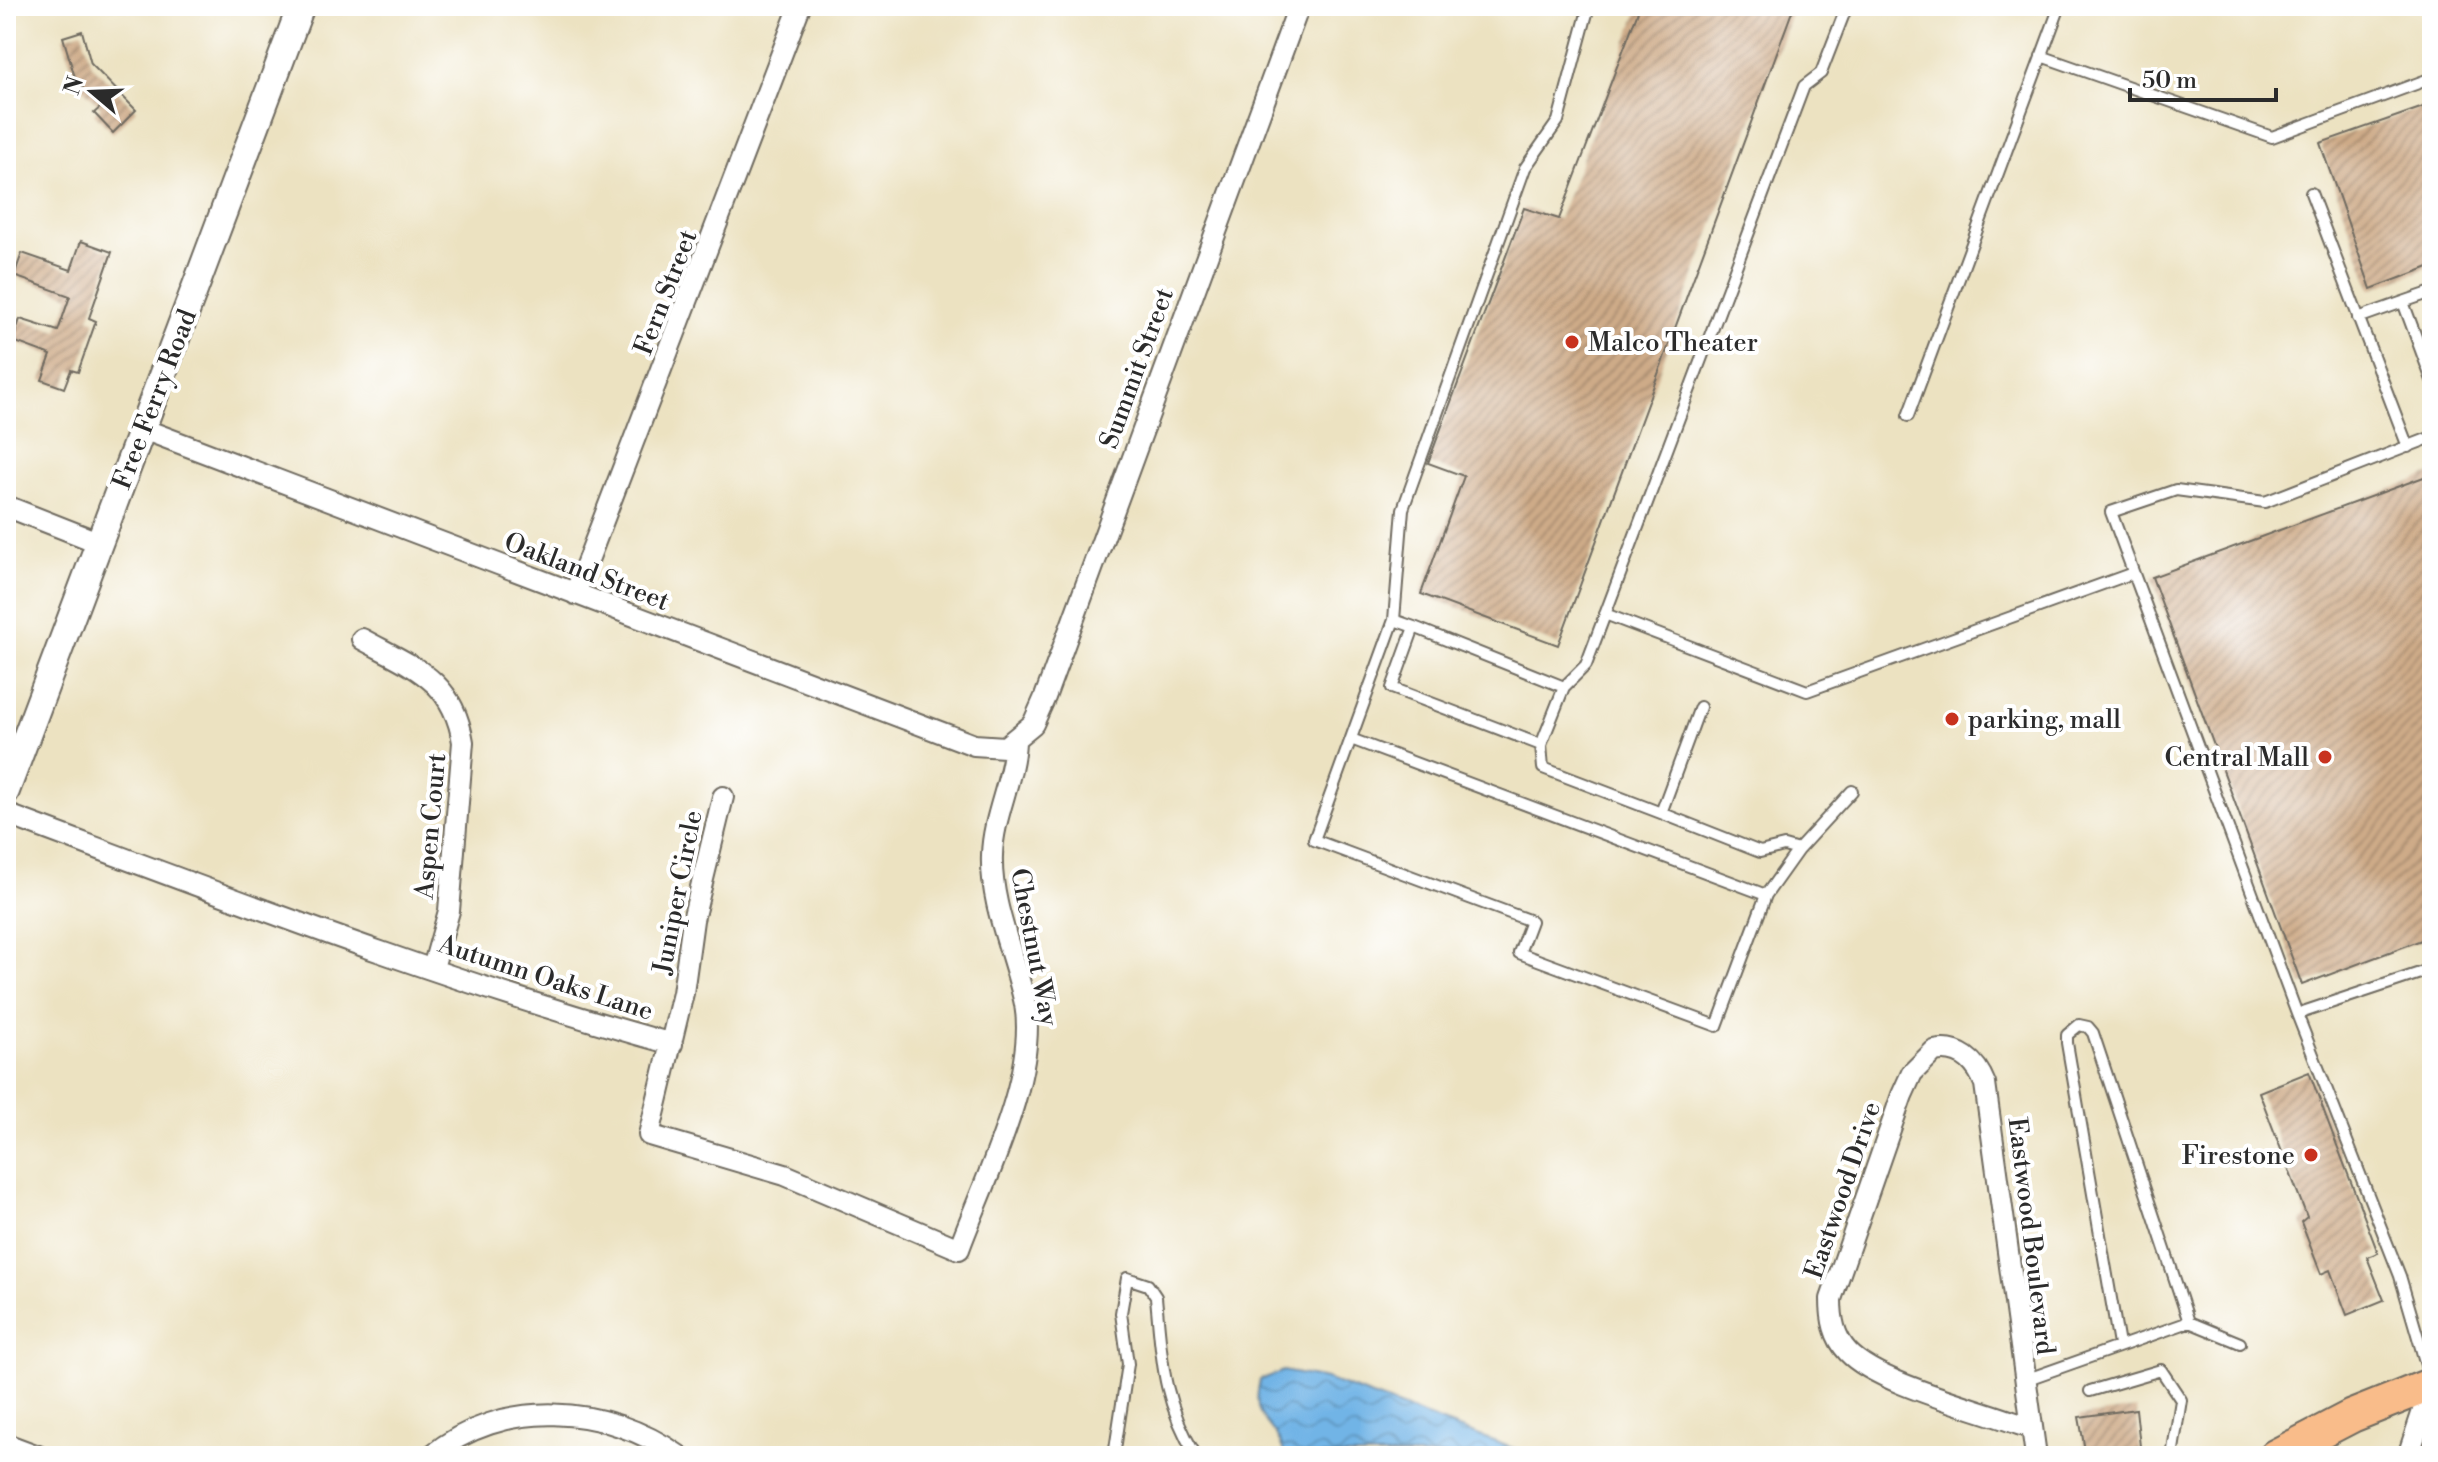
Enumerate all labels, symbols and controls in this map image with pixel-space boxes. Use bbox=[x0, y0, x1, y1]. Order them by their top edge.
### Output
north arrow bbox=[52, 52, 132, 132]
scale bar bbox=[2130, 52, 2276, 102]
text: 50 m bbox=[2142, 66, 2197, 96]
text: N bbox=[59, 73, 90, 99]
street label: Fern Street bbox=[627, 225, 704, 360]
street label: Summit Street bbox=[1093, 284, 1181, 453]
street label: Free Ferry Road bbox=[106, 305, 204, 494]
place label: Malco Theater bbox=[1588, 327, 1758, 359]
marker: Malco Theater bbox=[1563, 333, 1581, 351]
street label: Oakland Street bbox=[500, 526, 674, 618]
place label: parking, mall bbox=[1968, 704, 2121, 736]
marker: parking, mall bbox=[1943, 710, 1961, 728]
place label: Central Mall bbox=[2164, 742, 2309, 774]
marker: Central Mall bbox=[2316, 748, 2334, 766]
street label: Aspen Court bbox=[409, 752, 453, 902]
street label: Juniper Circle bbox=[646, 808, 710, 978]
street label: Chestnut Way bbox=[1003, 866, 1065, 1029]
street label: Autumn Oaks Lane bbox=[433, 928, 657, 1028]
street label: Eastwood Drive bbox=[1798, 1098, 1888, 1283]
street label: Eastwood Boulevard bbox=[2001, 1116, 2061, 1357]
place label: Firestone bbox=[2182, 1140, 2295, 1172]
marker: Firestone bbox=[2302, 1146, 2320, 1164]

